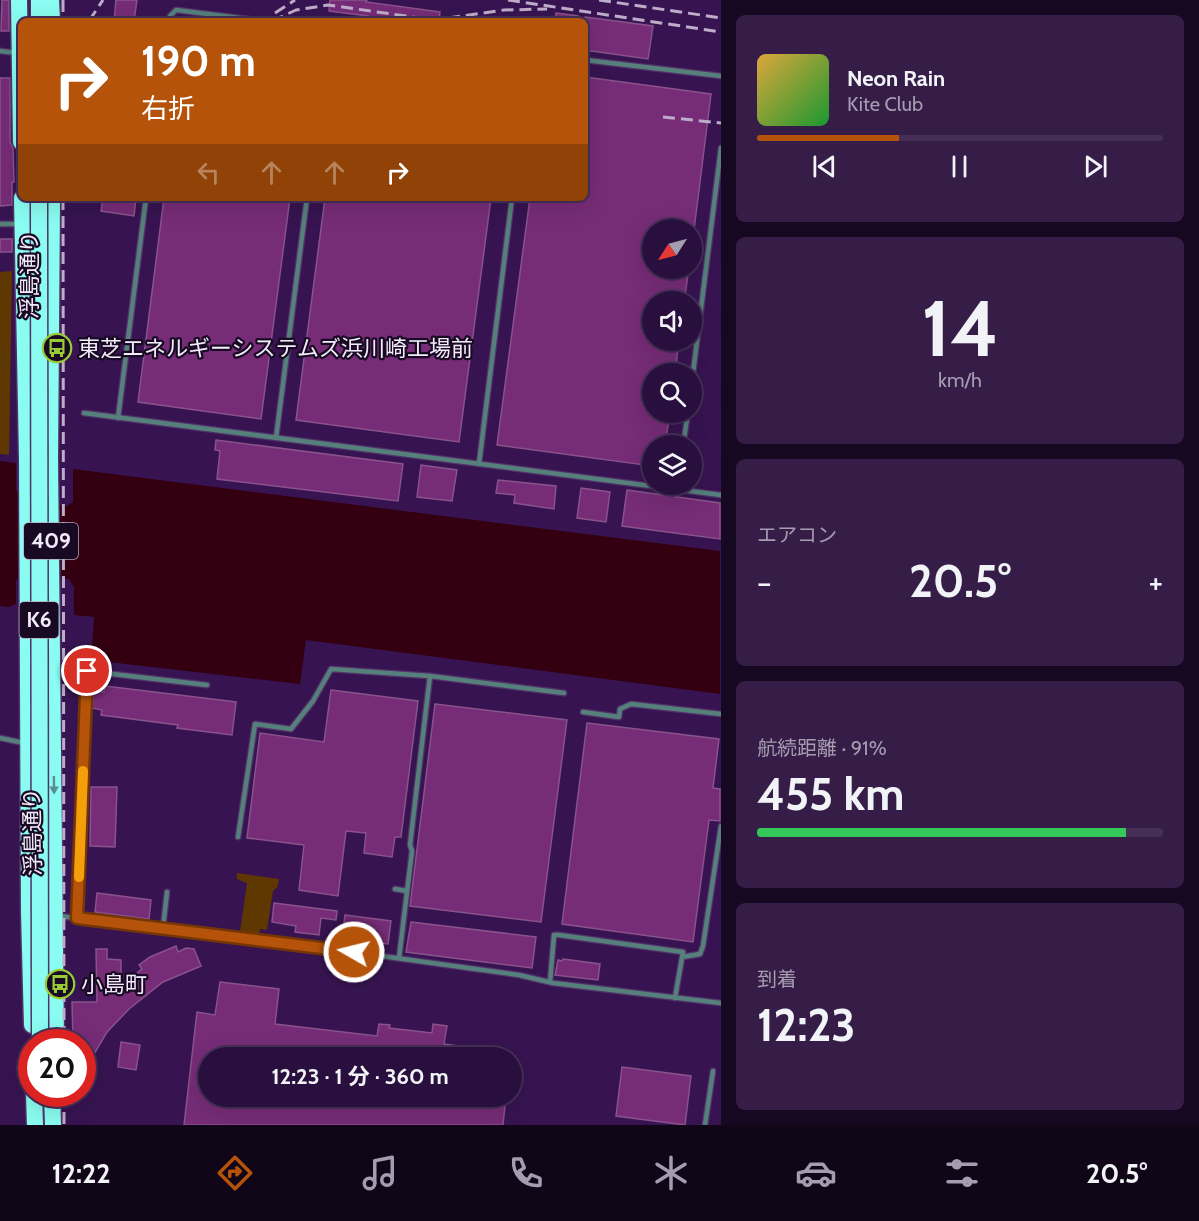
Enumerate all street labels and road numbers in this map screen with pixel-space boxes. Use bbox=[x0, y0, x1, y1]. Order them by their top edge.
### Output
street label: 浮島通り bbox=[16, 231, 43, 319]
road number: 409 bbox=[24, 523, 78, 559]
road number: K6 bbox=[20, 602, 58, 638]
street label: 浮島通り bbox=[18, 788, 47, 876]

